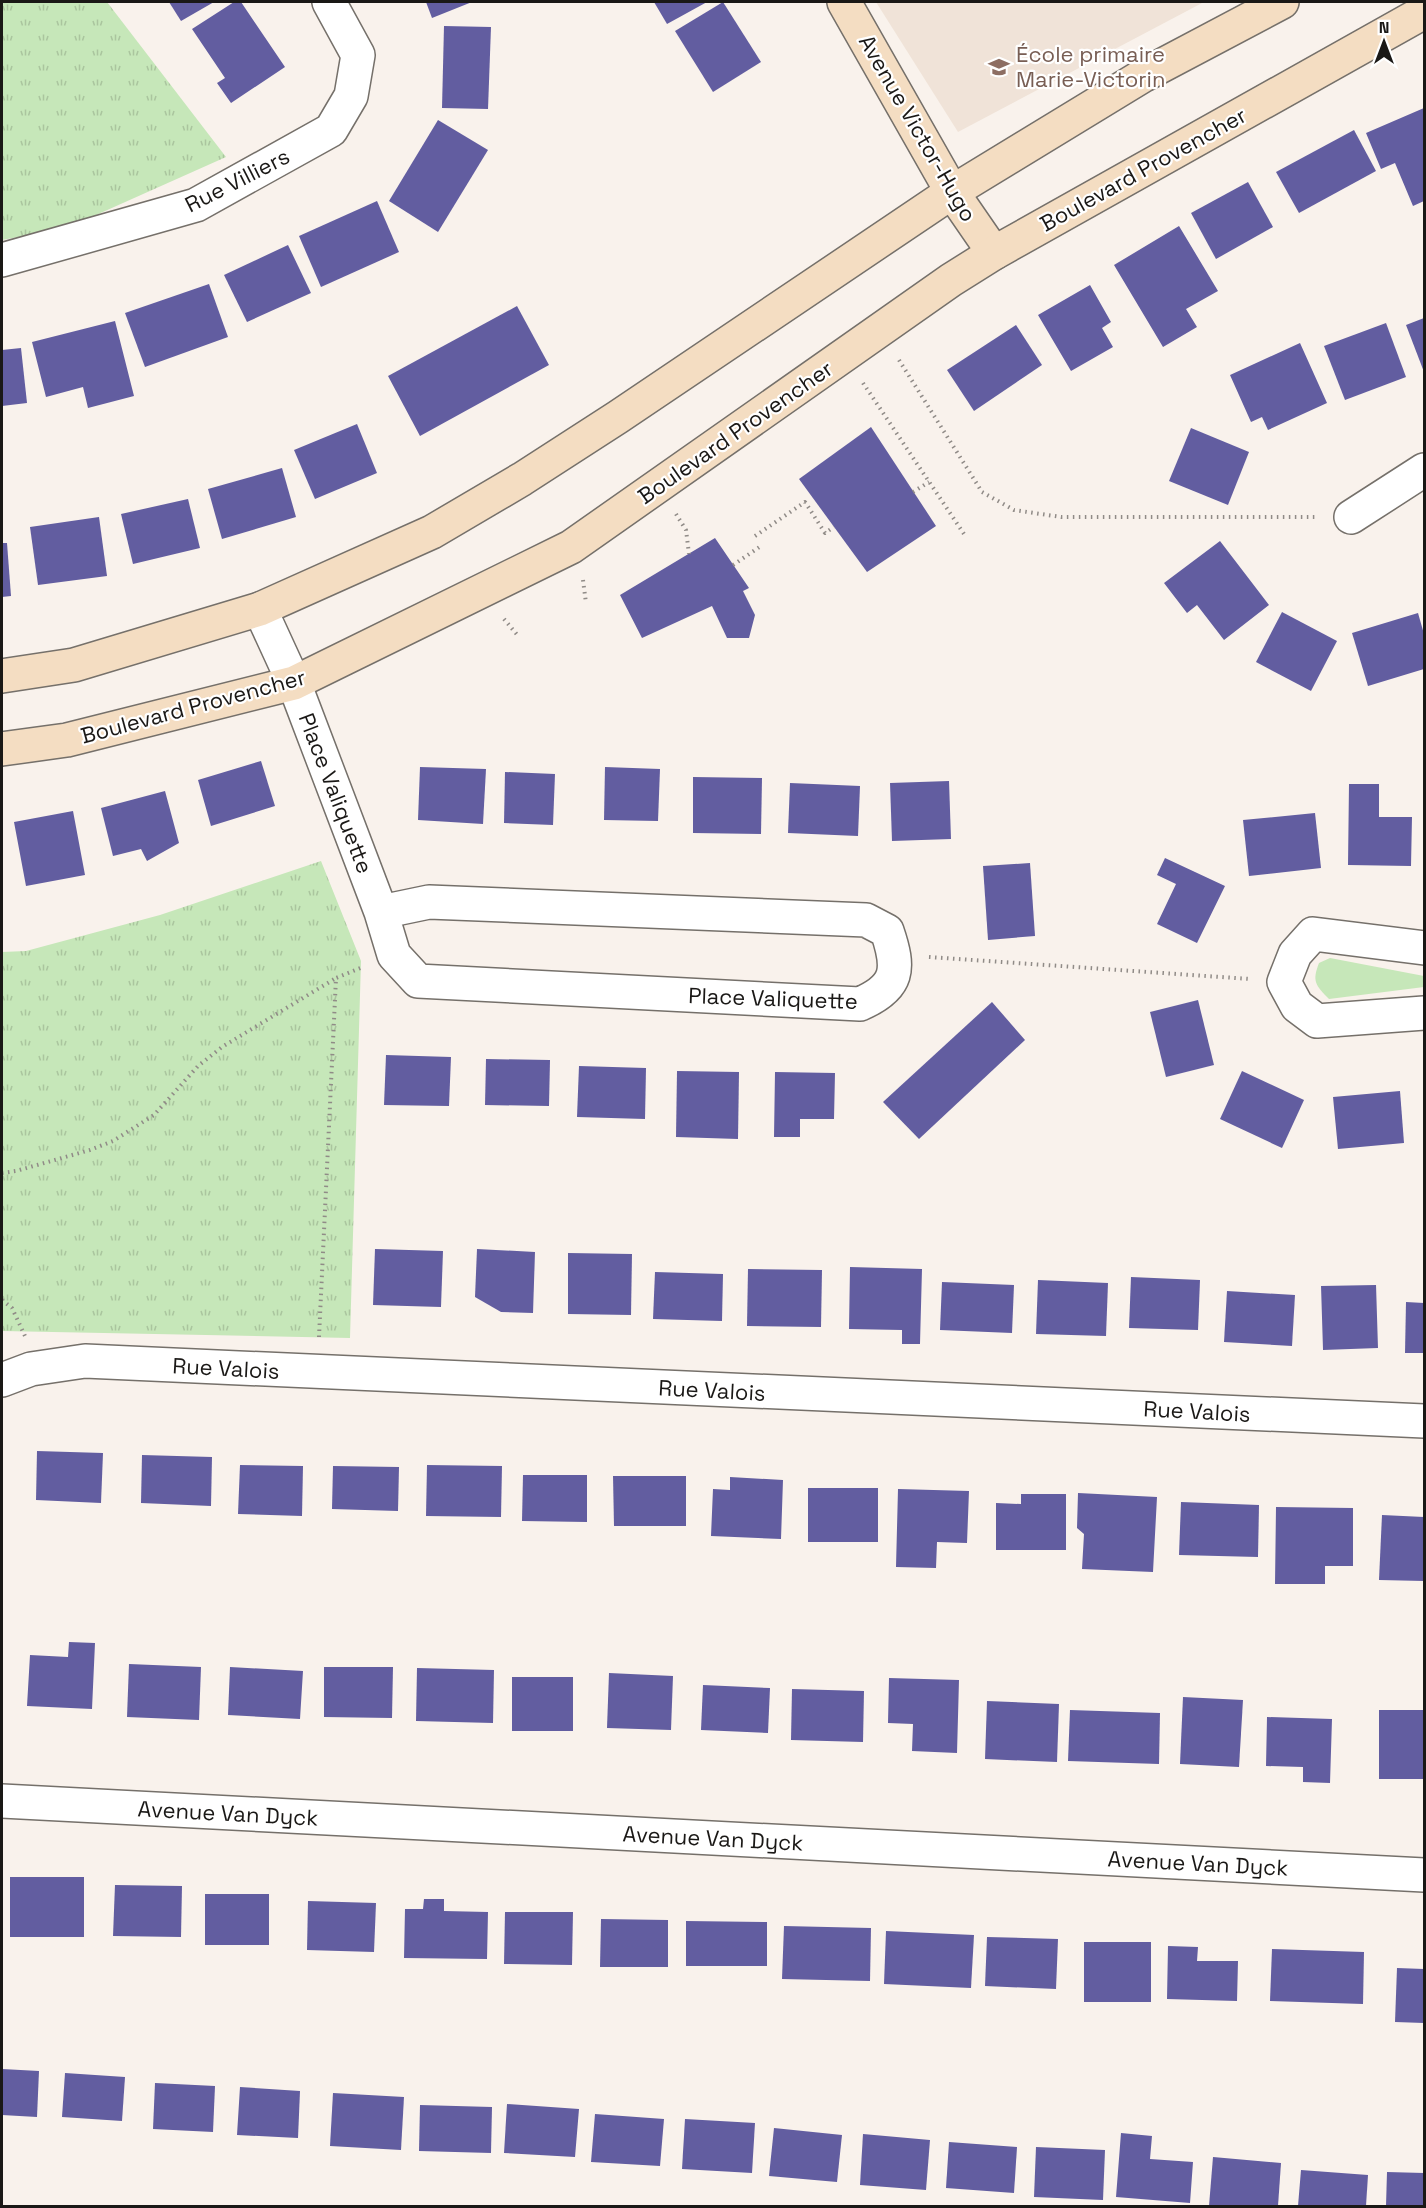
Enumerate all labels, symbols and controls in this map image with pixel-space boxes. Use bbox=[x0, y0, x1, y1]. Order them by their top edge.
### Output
north arrow bbox=[1354, 12, 1414, 72]
text: N bbox=[1379, 17, 1389, 38]
street label: Avenue Victor-Hugo bbox=[853, 29, 983, 227]
place label: École primaire Marie-Victorin bbox=[1016, 40, 1165, 93]
school or university icon: École primaire Marie-Victorin bbox=[987, 55, 1011, 79]
street label: Boulevard Provencher bbox=[1035, 101, 1251, 237]
street label: Rue Villiers bbox=[180, 142, 294, 218]
street label: Boulevard Provencher bbox=[632, 354, 838, 510]
street label: Boulevard Provencher bbox=[78, 663, 308, 749]
street label: Place Valiquette bbox=[293, 709, 379, 877]
street label: Place Valiquette bbox=[688, 981, 858, 1015]
street label: Rue Valois bbox=[172, 1351, 280, 1385]
street label: Rue Valois bbox=[658, 1373, 766, 1407]
street label: Rue Valois bbox=[1143, 1394, 1251, 1428]
street label: Avenue Van Dyck bbox=[137, 1794, 319, 1832]
street label: Avenue Van Dyck bbox=[622, 1819, 804, 1857]
street label: Avenue Van Dyck bbox=[1107, 1844, 1289, 1882]

